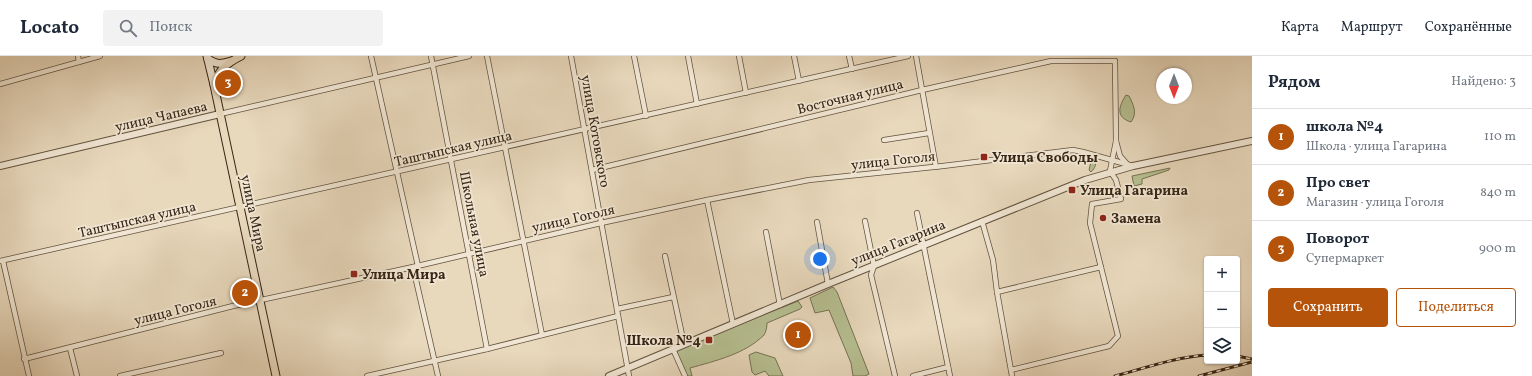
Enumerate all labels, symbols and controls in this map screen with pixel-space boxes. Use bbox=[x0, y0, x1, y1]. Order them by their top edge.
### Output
search box bbox=[103, 10, 383, 46]
text: Locato bbox=[20, 15, 79, 41]
icon: search bbox=[117, 17, 139, 39]
text: Поиск bbox=[149, 17, 192, 38]
text: Карта bbox=[1281, 18, 1319, 37]
text: Маршрут bbox=[1341, 18, 1403, 37]
text: Сохранённые bbox=[1425, 18, 1512, 37]
pin: 3 bbox=[215, 68, 241, 98]
north arrow bbox=[1156, 68, 1192, 104]
text: Рядом bbox=[1268, 71, 1321, 94]
street label: улица Котовского bbox=[575, 73, 614, 189]
text: Найдено: 3 bbox=[1451, 73, 1516, 91]
street label: Восточная улица bbox=[795, 75, 905, 120]
street label: улица Чапаева bbox=[113, 98, 209, 137]
text: школа №4 bbox=[1306, 117, 1383, 138]
street label: Таштыпская улица bbox=[393, 127, 514, 172]
text: 1 bbox=[1278, 128, 1284, 146]
text: 110 m bbox=[1484, 128, 1516, 146]
text: Школа · улица Гагарина bbox=[1306, 138, 1447, 156]
street label: улица Гоголя bbox=[850, 148, 936, 175]
place label: Улица Свободы bbox=[992, 149, 1098, 168]
marker: Улица Свободы bbox=[979, 152, 989, 162]
street label: Школьная улица bbox=[454, 170, 493, 279]
street label: улица Мира bbox=[235, 173, 270, 254]
text: Про свет bbox=[1306, 173, 1370, 194]
place label: Улица Гагарина bbox=[1080, 182, 1188, 201]
text: 2 bbox=[1278, 184, 1284, 202]
text: 840 m bbox=[1480, 184, 1516, 202]
marker: Улица Гагарина bbox=[1067, 185, 1077, 195]
text: Магазин · улица Гоголя bbox=[1306, 194, 1444, 212]
street label: Таштыпская улица bbox=[77, 198, 198, 243]
street label: улица Гоголя bbox=[530, 201, 617, 238]
place label: Замена bbox=[1111, 210, 1162, 229]
marker: Замена bbox=[1098, 213, 1108, 223]
street label: улица Гагарина bbox=[848, 216, 949, 271]
text: Поворот bbox=[1306, 229, 1369, 250]
text: 3 bbox=[1278, 240, 1284, 258]
text: 900 m bbox=[1479, 240, 1516, 258]
your location bbox=[810, 249, 830, 269]
text: Супермаркет bbox=[1306, 250, 1384, 268]
map controls bbox=[1204, 256, 1240, 364]
button: + bbox=[1204, 256, 1240, 292]
place label: Улица Мира bbox=[362, 266, 446, 285]
marker: Улица Мира bbox=[349, 269, 359, 279]
pin: 2 bbox=[232, 278, 258, 308]
button: Сохранить bbox=[1268, 288, 1388, 327]
button: Поделиться bbox=[1396, 288, 1516, 327]
street label: улица Гоголя bbox=[132, 292, 219, 331]
button: − bbox=[1204, 292, 1240, 328]
pin: 1 bbox=[785, 320, 811, 350]
button: layers bbox=[1204, 328, 1240, 364]
place label: Школа №4 bbox=[627, 332, 702, 351]
marker: Школа №4 bbox=[704, 335, 714, 345]

